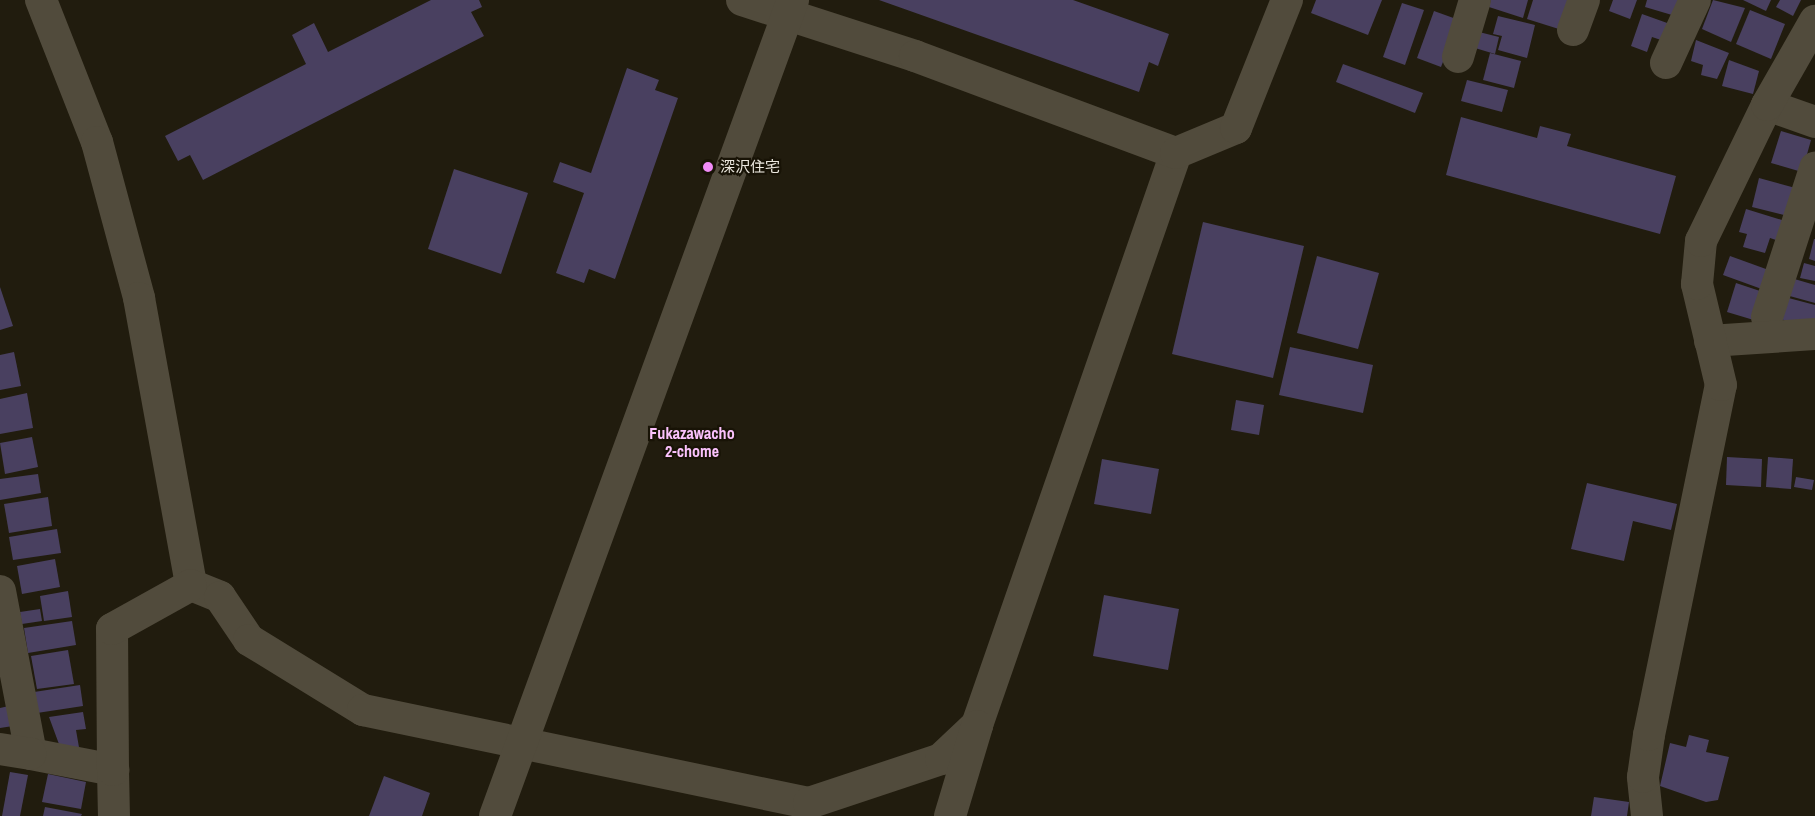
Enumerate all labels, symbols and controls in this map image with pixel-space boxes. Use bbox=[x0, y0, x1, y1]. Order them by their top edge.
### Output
place label: 深沢住宅 bbox=[720, 158, 780, 176]
marker: 深沢住宅 bbox=[701, 160, 715, 174]
district label: Fukazawacho 2-chome bbox=[649, 423, 735, 461]

